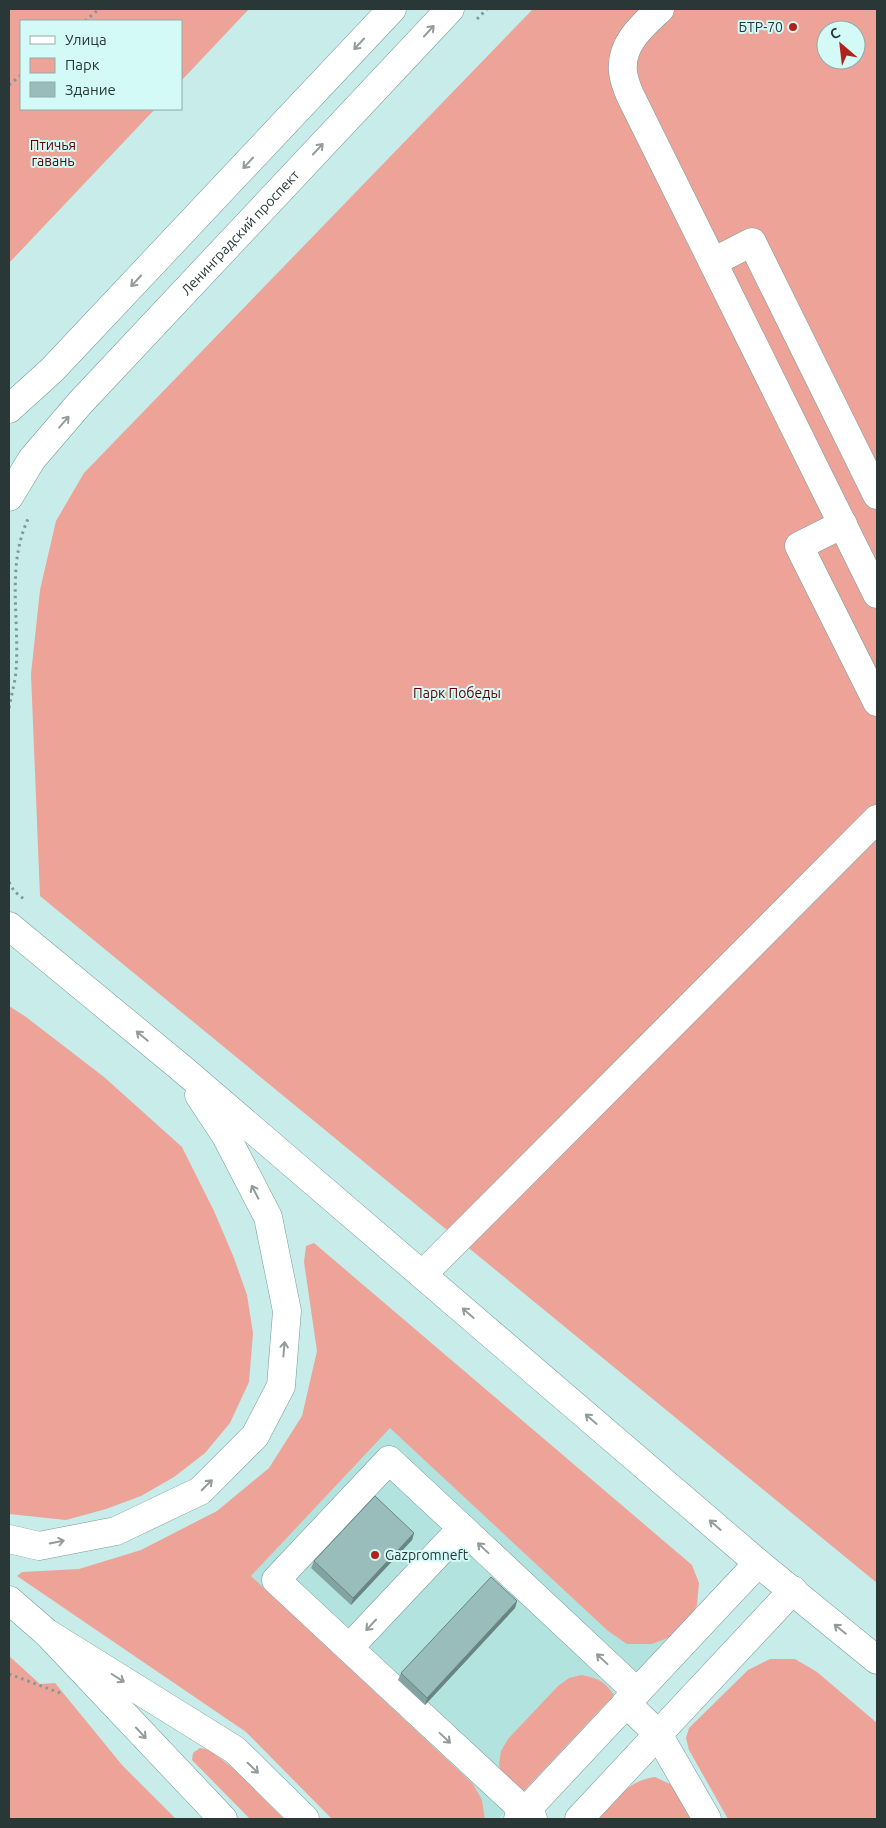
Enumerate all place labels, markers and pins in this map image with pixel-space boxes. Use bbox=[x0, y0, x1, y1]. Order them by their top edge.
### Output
place label: БТР-70 bbox=[738, 19, 783, 35]
marker: БТР-70 bbox=[787, 21, 799, 33]
place label: Gazpromneft bbox=[385, 1547, 469, 1563]
marker: Gazpromneft bbox=[369, 1549, 381, 1561]

